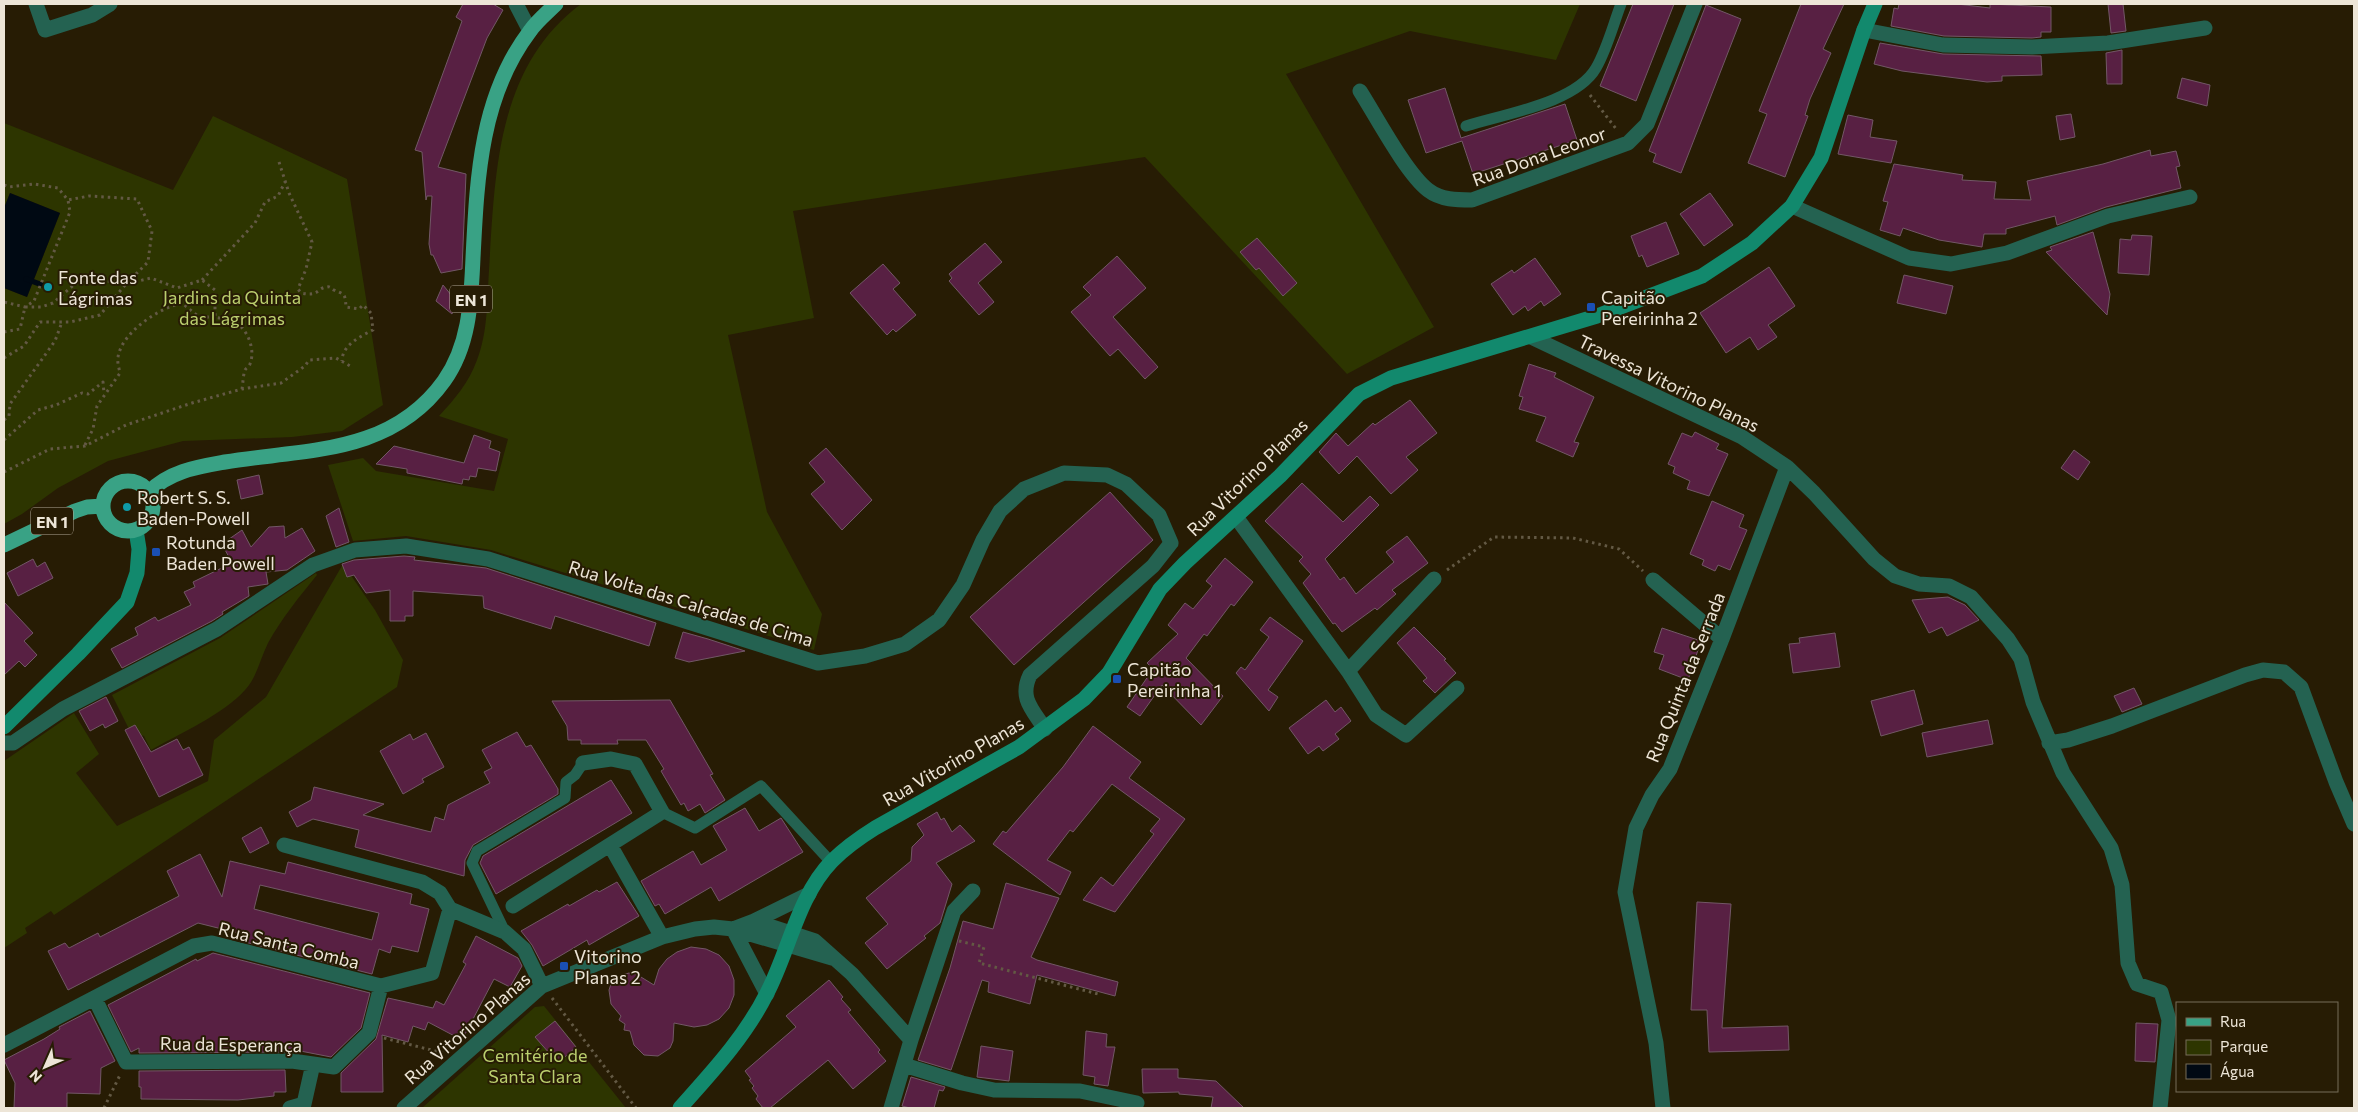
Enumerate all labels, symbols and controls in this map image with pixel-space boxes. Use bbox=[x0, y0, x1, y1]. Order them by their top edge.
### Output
street label: Rua Dona Leonor bbox=[1469, 122, 1609, 190]
place label: Fonte das Lágrimas bbox=[58, 266, 137, 309]
marker: Fonte das Lágrimas bbox=[42, 281, 54, 293]
park label: Jardins da Quinta das Lágrimas bbox=[163, 286, 301, 329]
road number: EN 1 bbox=[450, 286, 492, 312]
place label: Capitão Pereirinha 2 bbox=[1601, 286, 1698, 329]
marker: Capitão Pereirinha 2 bbox=[1585, 301, 1597, 313]
street label: Travessa Vitorino Planas bbox=[1575, 330, 1763, 436]
street label: Rua Vitorino Planas bbox=[1182, 414, 1312, 540]
place label: Robert S. S. Baden-Powell bbox=[137, 486, 250, 529]
marker: Robert S. S. Baden-Powell bbox=[121, 501, 133, 513]
road number: EN 1 bbox=[31, 508, 73, 534]
place label: Rotunda Baden Powell bbox=[166, 531, 275, 574]
marker: Rotunda Baden Powell bbox=[150, 546, 162, 558]
street label: Rua Volta das Calçadas de Cima bbox=[566, 555, 816, 651]
street label: Rua Quinta da Serrada bbox=[1641, 589, 1729, 765]
place label: Capitão Pereirinha 1 bbox=[1127, 658, 1221, 701]
marker: Capitão Pereirinha 1 bbox=[1111, 673, 1123, 685]
street label: Rua Vitorino Planas bbox=[878, 712, 1028, 810]
street label: Rua Santa Comba bbox=[216, 917, 362, 973]
place label: Vitorino Planas 2 bbox=[574, 945, 642, 988]
marker: Vitorino Planas 2 bbox=[558, 960, 570, 972]
street label: Rua Vitorino Planas bbox=[400, 967, 534, 1089]
legend bbox=[2176, 1002, 2338, 1092]
text: Rua bbox=[2220, 1012, 2246, 1030]
street label: Rua da Esperança bbox=[160, 1032, 302, 1056]
text: Parque bbox=[2220, 1037, 2268, 1055]
north arrow bbox=[20, 1042, 70, 1092]
park label: Cemitério de Santa Clara bbox=[483, 1044, 587, 1087]
text: Água bbox=[2220, 1061, 2254, 1080]
text: N bbox=[26, 1067, 45, 1086]

